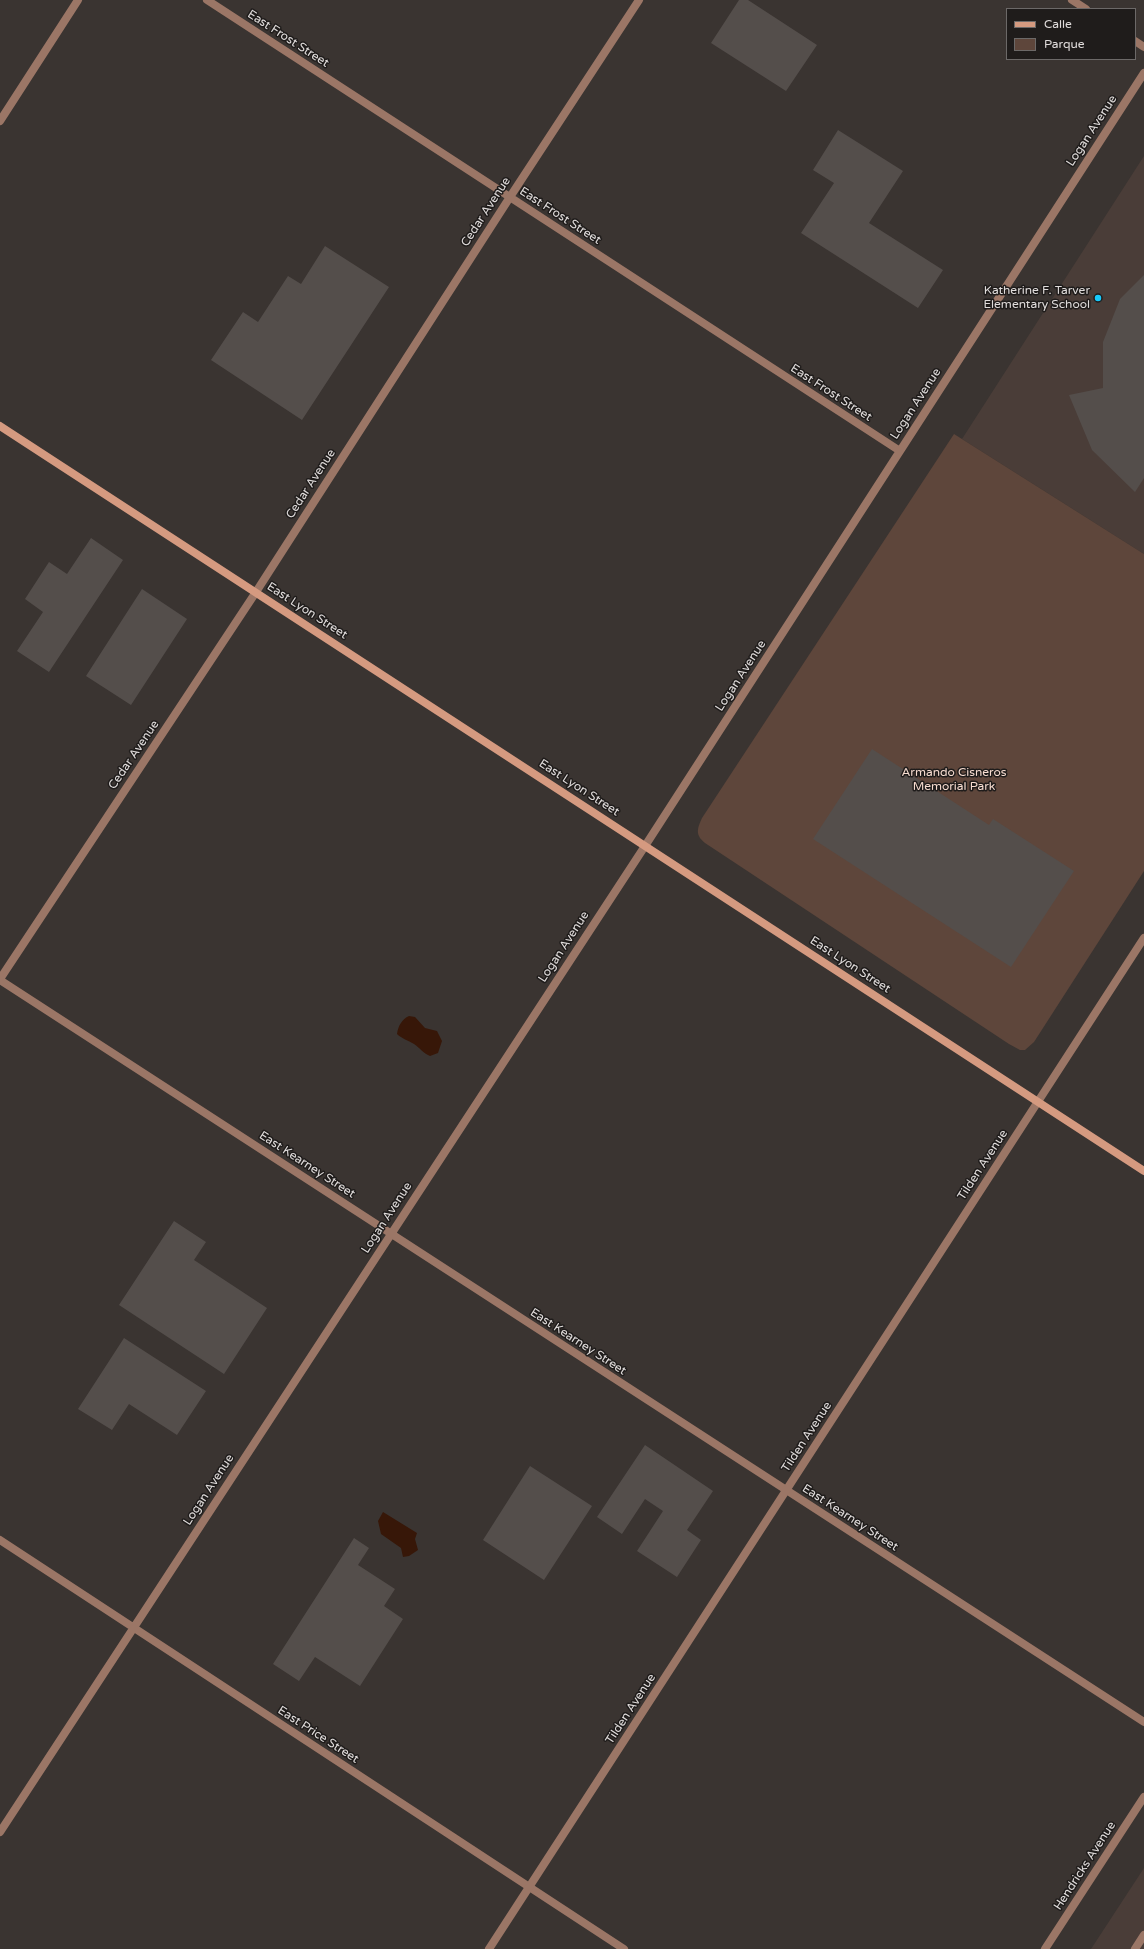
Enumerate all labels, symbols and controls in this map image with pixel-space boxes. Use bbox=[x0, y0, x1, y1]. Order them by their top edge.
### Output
street label: East Frost Street bbox=[245, 7, 331, 71]
legend bbox=[1006, 8, 1136, 60]
text: Calle bbox=[1044, 17, 1072, 31]
text: Parque bbox=[1044, 37, 1085, 51]
street label: Logan Avenue bbox=[1064, 93, 1120, 169]
street label: Cedar Avenue bbox=[458, 175, 514, 249]
street label: East Frost Street bbox=[517, 184, 603, 248]
place label: Katherine F. Tarver Elementary School bbox=[983, 284, 1090, 312]
marker: Katherine F. Tarver Elementary School bbox=[1093, 293, 1103, 303]
street label: East Frost Street bbox=[788, 361, 874, 425]
street label: Logan Avenue bbox=[888, 366, 944, 442]
street label: Cedar Avenue bbox=[283, 447, 339, 521]
street label: East Lyon Street bbox=[264, 580, 350, 642]
street label: Logan Avenue bbox=[713, 638, 769, 714]
street label: Cedar Avenue bbox=[106, 718, 162, 792]
street label: East Lyon Street bbox=[536, 757, 622, 819]
park label: Armando Cisneros Memorial Park bbox=[901, 766, 1007, 794]
street label: Logan Avenue bbox=[536, 909, 592, 985]
street label: East Lyon Street bbox=[807, 934, 893, 996]
street label: Tilden Avenue bbox=[955, 1127, 1011, 1203]
street label: East Kearney Street bbox=[256, 1129, 358, 1201]
street label: Logan Avenue bbox=[359, 1180, 415, 1256]
street label: East Kearney Street bbox=[527, 1306, 629, 1378]
street label: Tilden Avenue bbox=[779, 1399, 835, 1475]
street label: Logan Avenue bbox=[181, 1452, 237, 1528]
street label: East Kearney Street bbox=[799, 1482, 901, 1554]
street label: Tilden Avenue bbox=[603, 1671, 659, 1747]
street label: East Price Street bbox=[275, 1703, 361, 1767]
street label: Hendricks Avenue bbox=[1051, 1819, 1119, 1913]

